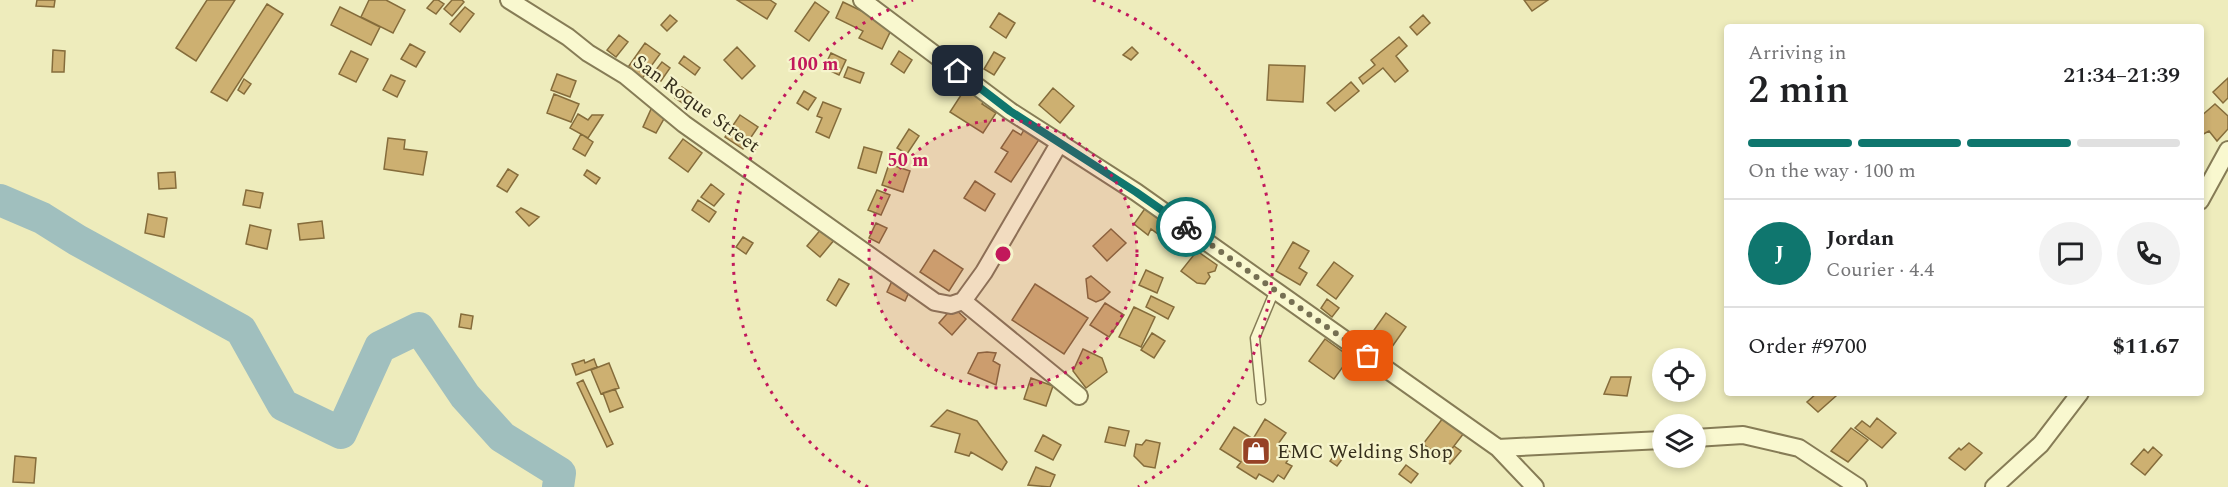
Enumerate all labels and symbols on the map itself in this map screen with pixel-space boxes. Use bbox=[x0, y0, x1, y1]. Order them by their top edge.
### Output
pin bbox=[932, 45, 983, 96]
street label: San Roque Street bbox=[626, 47, 766, 160]
text: 100 m bbox=[787, 51, 839, 78]
text: 50 m bbox=[888, 147, 928, 174]
courier bbox=[1156, 197, 1216, 257]
centre of rings bbox=[993, 244, 1013, 264]
pin bbox=[1342, 330, 1393, 381]
shop icon: EMC Welding Shop bbox=[1240, 435, 1272, 467]
place label: EMC Welding Shop bbox=[1277, 437, 1453, 467]

